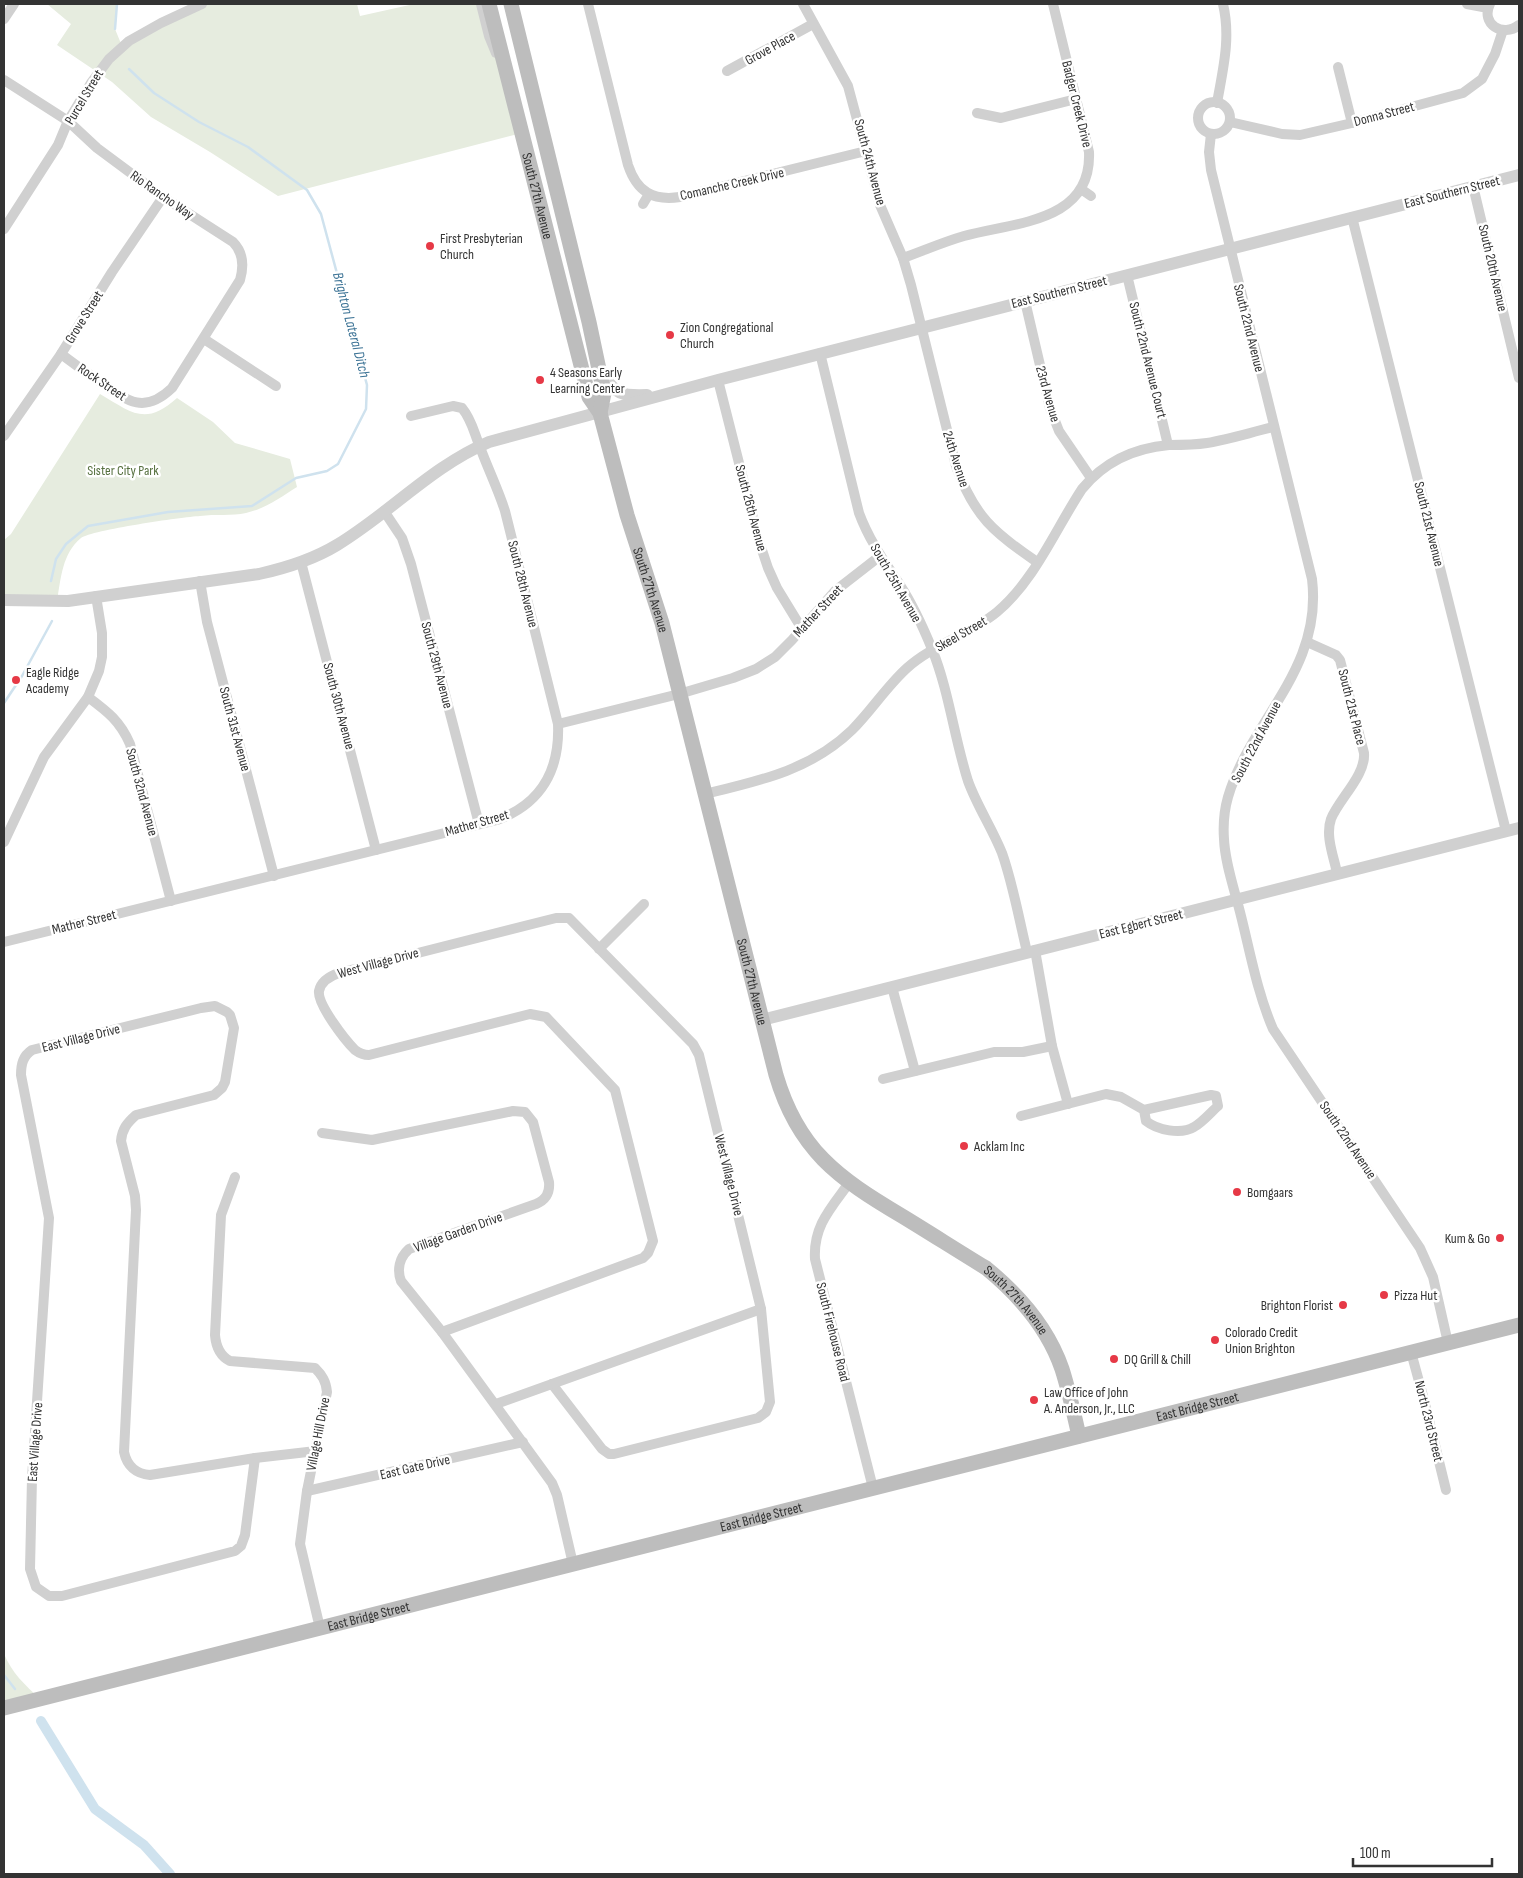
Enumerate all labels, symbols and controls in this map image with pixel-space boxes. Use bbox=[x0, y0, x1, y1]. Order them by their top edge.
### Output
street label: Grove Place bbox=[742, 27, 798, 69]
street label: Badger Creek Drive bbox=[1058, 59, 1096, 149]
street label: Purcel Street bbox=[61, 66, 107, 128]
street label: Donna Street bbox=[1352, 98, 1416, 130]
street label: South 24th Avenue bbox=[850, 117, 890, 207]
street label: South 27th Avenue bbox=[519, 151, 557, 241]
street label: Comanche Creek Drive bbox=[678, 164, 786, 204]
street label: Rio Rancho Way bbox=[127, 167, 198, 223]
street label: East Southern Street bbox=[1402, 172, 1502, 212]
street label: South 20th Avenue bbox=[1475, 223, 1511, 313]
place label: First Presbyterian Church bbox=[440, 230, 523, 263]
marker: First Presbyterian Church bbox=[424, 240, 436, 252]
water label: Brighton Lateral Ditch bbox=[328, 270, 374, 380]
street label: East Southern Street bbox=[1009, 272, 1109, 312]
street label: South 22nd Avenue bbox=[1230, 282, 1268, 374]
street label: Grove Street bbox=[61, 287, 107, 347]
street label: South 22nd Avenue Court bbox=[1125, 300, 1171, 420]
place label: Zion Congregational Church bbox=[680, 319, 773, 352]
marker: Zion Congregational Church bbox=[664, 329, 676, 341]
street label: Rock Street bbox=[75, 360, 129, 404]
place label: 4 Seasons Early Learning Center bbox=[550, 364, 625, 397]
street label: 23rd Avenue bbox=[1032, 364, 1064, 424]
marker: 4 Seasons Early Learning Center bbox=[534, 374, 546, 386]
street label: 24th Avenue bbox=[939, 429, 973, 489]
park label: Sister City Park bbox=[87, 462, 159, 479]
street label: South 26th Avenue bbox=[731, 463, 771, 553]
street label: South 21st Avenue bbox=[1410, 480, 1448, 568]
street label: South 28th Avenue bbox=[504, 539, 542, 629]
street label: South 25th Avenue bbox=[867, 541, 925, 625]
street label: South 27th Avenue bbox=[629, 545, 673, 634]
street label: Mather Street bbox=[789, 581, 847, 641]
street label: Skeel Street bbox=[932, 612, 990, 656]
street label: South 29th Avenue bbox=[417, 620, 457, 710]
street label: South 30th Avenue bbox=[319, 661, 359, 751]
place label: Eagle Ridge Academy bbox=[25, 664, 79, 697]
street label: South 21st Place bbox=[1334, 667, 1370, 747]
marker: Eagle Ridge Academy bbox=[10, 674, 22, 686]
street label: South 31st Avenue bbox=[216, 685, 254, 773]
street label: South 22nd Avenue bbox=[1227, 698, 1285, 786]
street label: South 32nd Avenue bbox=[122, 746, 162, 838]
street label: Mather Street bbox=[443, 806, 511, 840]
street label: East Egbert Street bbox=[1097, 905, 1185, 943]
street label: Mather Street bbox=[50, 906, 118, 938]
street label: South 27th Avenue bbox=[733, 937, 772, 1027]
street label: West Village Drive bbox=[336, 944, 420, 982]
street label: East Village Drive bbox=[40, 1020, 122, 1056]
street label: South 22nd Avenue bbox=[1316, 1098, 1380, 1182]
street label: West Village Drive bbox=[711, 1133, 747, 1217]
place label: Acklam Inc bbox=[973, 1138, 1025, 1155]
marker: Acklam Inc bbox=[958, 1140, 970, 1152]
place label: Bomgaars bbox=[1247, 1184, 1293, 1201]
marker: Bomgaars bbox=[1231, 1186, 1243, 1198]
street label: Village Garden Drive bbox=[411, 1208, 505, 1256]
place label: Kum & Go bbox=[1445, 1230, 1490, 1247]
marker: Kum & Go bbox=[1494, 1232, 1506, 1244]
street label: South 27th Avenue bbox=[980, 1261, 1052, 1338]
street label: South Firehouse Road bbox=[812, 1281, 854, 1383]
place label: Pizza Hut bbox=[1394, 1287, 1437, 1304]
marker: Pizza Hut bbox=[1378, 1289, 1390, 1301]
place label: Brighton Florist bbox=[1261, 1297, 1333, 1314]
marker: Brighton Florist bbox=[1337, 1299, 1349, 1311]
place label: Colorado Credit Union Brighton bbox=[1225, 1324, 1298, 1357]
marker: Colorado Credit Union Brighton bbox=[1209, 1334, 1221, 1346]
place label: DQ Grill & Chill bbox=[1124, 1351, 1191, 1368]
marker: DQ Grill & Chill bbox=[1108, 1353, 1120, 1365]
street label: North 23rd Street bbox=[1411, 1379, 1447, 1463]
place label: Law Office of John A. Anderson, Jr., LLC bbox=[1043, 1384, 1135, 1417]
street label: East Bridge Street bbox=[1155, 1388, 1240, 1425]
marker: Law Office of John A. Anderson, Jr., LLC bbox=[1028, 1394, 1040, 1406]
street label: Village Hill Drive bbox=[303, 1396, 333, 1472]
street label: East Village Drive bbox=[24, 1402, 46, 1482]
street label: East Gate Drive bbox=[378, 1451, 452, 1483]
street label: East Bridge Street bbox=[718, 1498, 804, 1535]
street label: East Bridge Street bbox=[326, 1597, 411, 1634]
scale bar bbox=[1353, 1836, 1492, 1868]
text: 100 m bbox=[1360, 1844, 1391, 1863]

